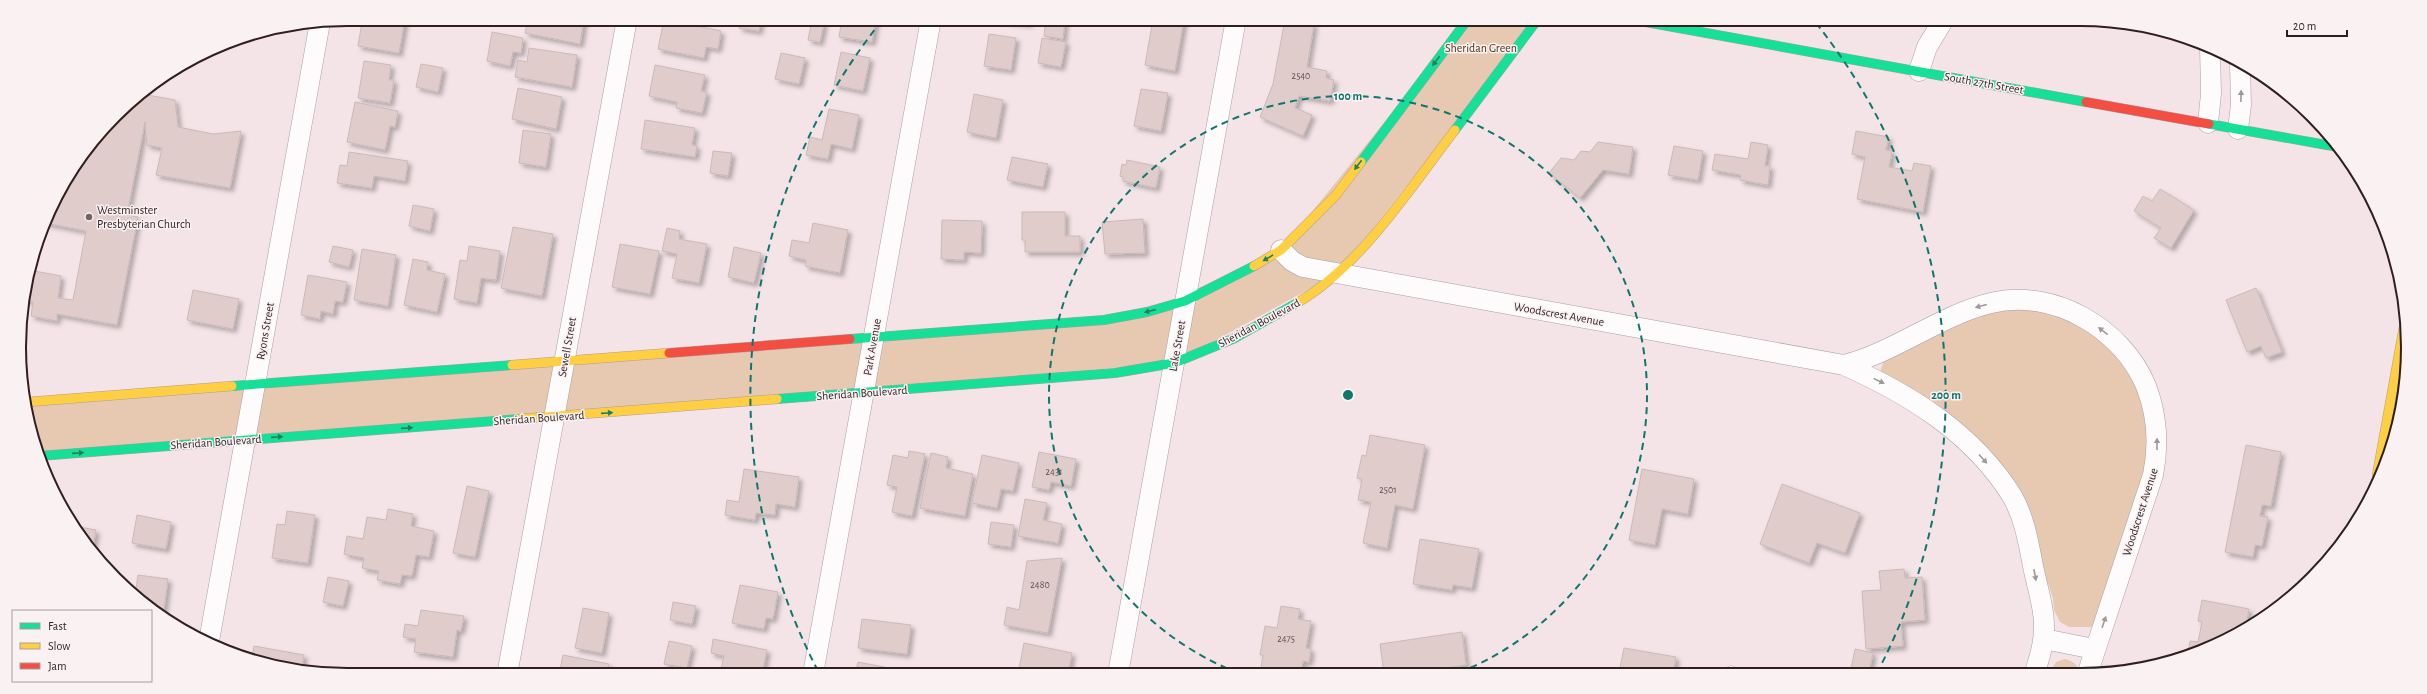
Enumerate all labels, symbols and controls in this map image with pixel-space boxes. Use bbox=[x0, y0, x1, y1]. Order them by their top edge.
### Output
scale bar bbox=[2287, 12, 2347, 38]
text: 20 m bbox=[2293, 20, 2316, 32]
park label: Sheridan Green bbox=[1445, 42, 1517, 54]
one-way arrow bbox=[1432, 56, 1440, 67]
street label: South 27th Street bbox=[1943, 70, 2025, 96]
house number: 2540 bbox=[1292, 71, 1310, 81]
one-way arrow bbox=[2238, 89, 2244, 102]
text: 100 m bbox=[1334, 90, 1362, 102]
one-way arrow bbox=[1354, 160, 1362, 171]
place label: Westminster Presbyterian Church bbox=[97, 204, 191, 231]
marker: Westminster Presbyterian Church bbox=[84, 212, 94, 222]
one-way arrow bbox=[1262, 254, 1274, 261]
street label: Sheridan Boulevard bbox=[1216, 296, 1302, 350]
street label: Woodscrest Avenue bbox=[1513, 300, 1605, 328]
street label: Ryons Street bbox=[254, 301, 277, 361]
one-way arrow bbox=[1975, 303, 1987, 309]
one-way arrow bbox=[1144, 308, 1156, 314]
street label: Sewell Street bbox=[556, 316, 578, 378]
street label: Park Avenue bbox=[861, 318, 883, 376]
street label: Lake Street bbox=[1167, 319, 1187, 372]
one-way arrow bbox=[2097, 327, 2108, 335]
one-way arrow bbox=[1874, 378, 1885, 384]
street label: Sheridan Boulevard bbox=[816, 384, 908, 402]
centre of rings bbox=[1341, 388, 1355, 402]
text: 200 m bbox=[1931, 389, 1961, 401]
street label: Sheridan Boulevard bbox=[493, 409, 585, 427]
one-way arrow bbox=[601, 409, 613, 416]
one-way arrow bbox=[401, 424, 413, 431]
street label: Sheridan Boulevard bbox=[170, 433, 262, 451]
one-way arrow bbox=[271, 434, 283, 441]
one-way arrow bbox=[2154, 437, 2160, 450]
one-way arrow bbox=[72, 449, 84, 456]
one-way arrow bbox=[1978, 454, 1988, 464]
house number: 2431 bbox=[1046, 467, 1062, 477]
street label: Woodscrest Avenue bbox=[2120, 467, 2160, 557]
house number: 2501 bbox=[1379, 485, 1397, 495]
one-way arrow bbox=[2033, 569, 2039, 581]
house number: 2480 bbox=[1030, 580, 1050, 590]
legend bbox=[12, 610, 152, 682]
one-way arrow bbox=[2101, 615, 2107, 627]
text: Fast bbox=[48, 620, 67, 632]
house number: 2475 bbox=[1277, 634, 1295, 644]
text: Slow bbox=[48, 640, 70, 652]
text: Jam bbox=[48, 660, 67, 672]

